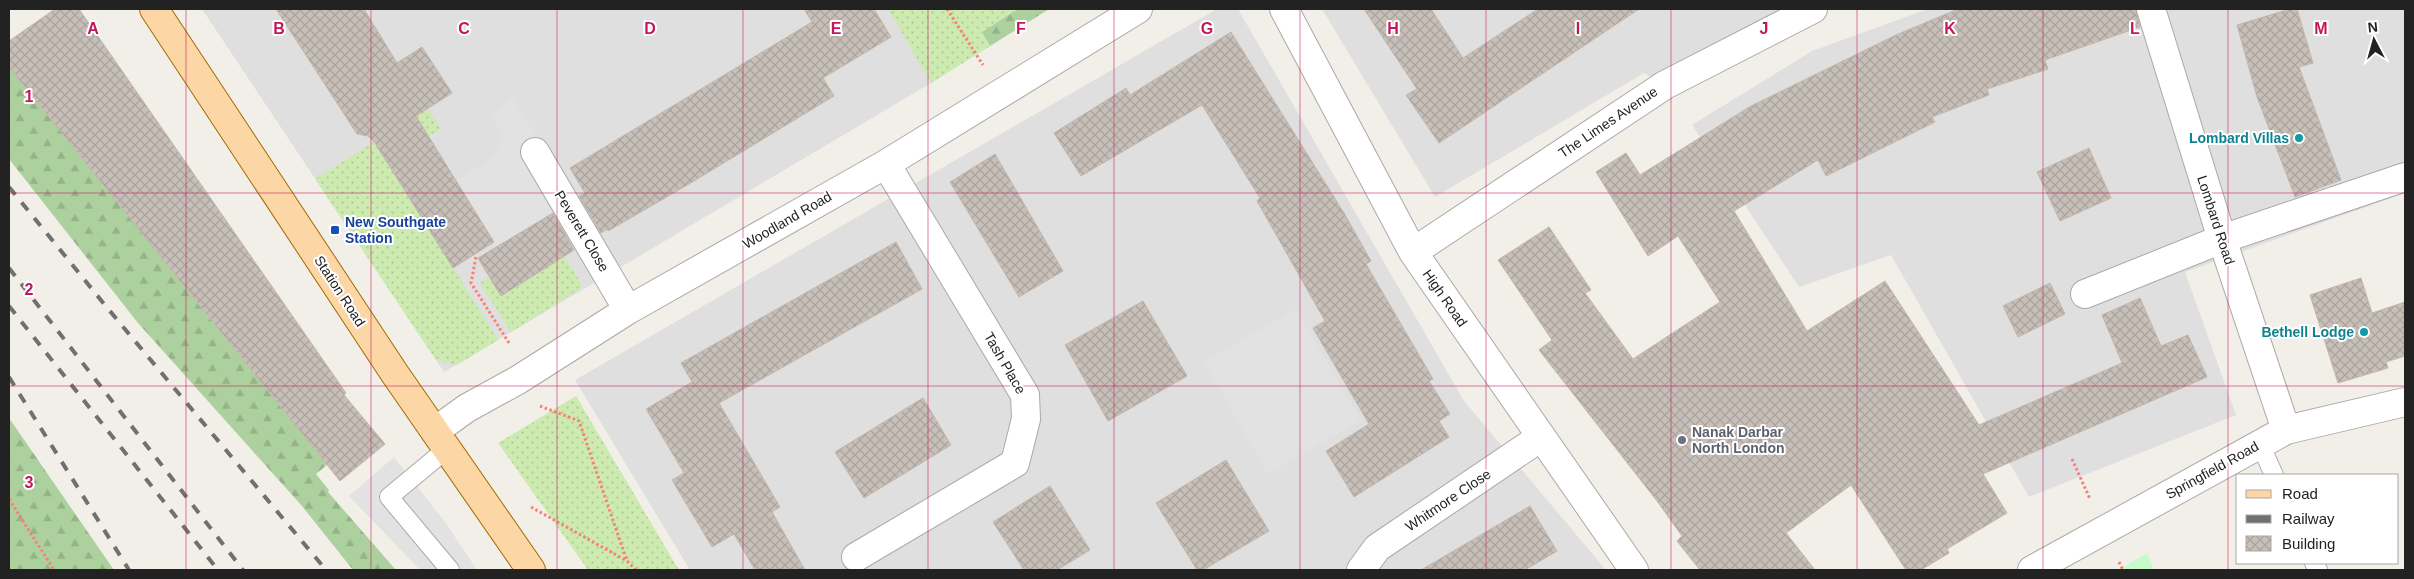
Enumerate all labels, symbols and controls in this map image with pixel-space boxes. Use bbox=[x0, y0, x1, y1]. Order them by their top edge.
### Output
north arrow bbox=[2349, 15, 2399, 65]
text: N bbox=[2367, 19, 2379, 36]
text: A bbox=[87, 20, 99, 37]
text: B bbox=[273, 20, 285, 37]
text: C bbox=[458, 20, 470, 37]
text: D bbox=[644, 20, 656, 37]
text: E bbox=[831, 20, 842, 37]
text: F bbox=[1016, 20, 1026, 37]
text: G bbox=[1201, 20, 1213, 37]
text: H bbox=[1387, 20, 1399, 37]
text: I bbox=[1576, 20, 1580, 37]
text: J bbox=[1760, 20, 1768, 37]
text: K bbox=[1944, 20, 1956, 37]
text: L bbox=[2130, 20, 2140, 37]
text: M bbox=[2314, 20, 2328, 37]
street label: The Limes Avenue bbox=[1556, 83, 1661, 161]
text: 1 bbox=[25, 88, 34, 105]
place label: Lombard Villas bbox=[2189, 130, 2289, 146]
marker: Lombard Villas bbox=[2293, 132, 2305, 144]
street label: Lombard Road bbox=[2194, 173, 2238, 267]
street label: Peverett Close bbox=[551, 188, 613, 275]
street label: Woodland Road bbox=[740, 188, 834, 252]
place label: New Southgate Station bbox=[345, 214, 446, 246]
marker: New Southgate Station bbox=[329, 224, 341, 236]
street label: Station Road bbox=[311, 253, 369, 329]
street label: High Road bbox=[1419, 266, 1471, 330]
text: 2 bbox=[25, 281, 34, 298]
place label: Bethell Lodge bbox=[2261, 324, 2354, 340]
marker: Bethell Lodge bbox=[2358, 326, 2370, 338]
street label: Tash Place bbox=[981, 329, 1029, 397]
place label: Nanak Darbar North London bbox=[1692, 424, 1785, 456]
marker: Nanak Darbar North London bbox=[1676, 434, 1688, 446]
street label: Springfield Road bbox=[2163, 438, 2261, 502]
street label: Whitmore Close bbox=[1402, 465, 1494, 534]
text: 3 bbox=[25, 474, 34, 491]
legend bbox=[2236, 474, 2399, 564]
text: Road bbox=[2282, 485, 2318, 502]
text: Railway bbox=[2282, 510, 2335, 527]
text: Building bbox=[2282, 535, 2335, 552]

